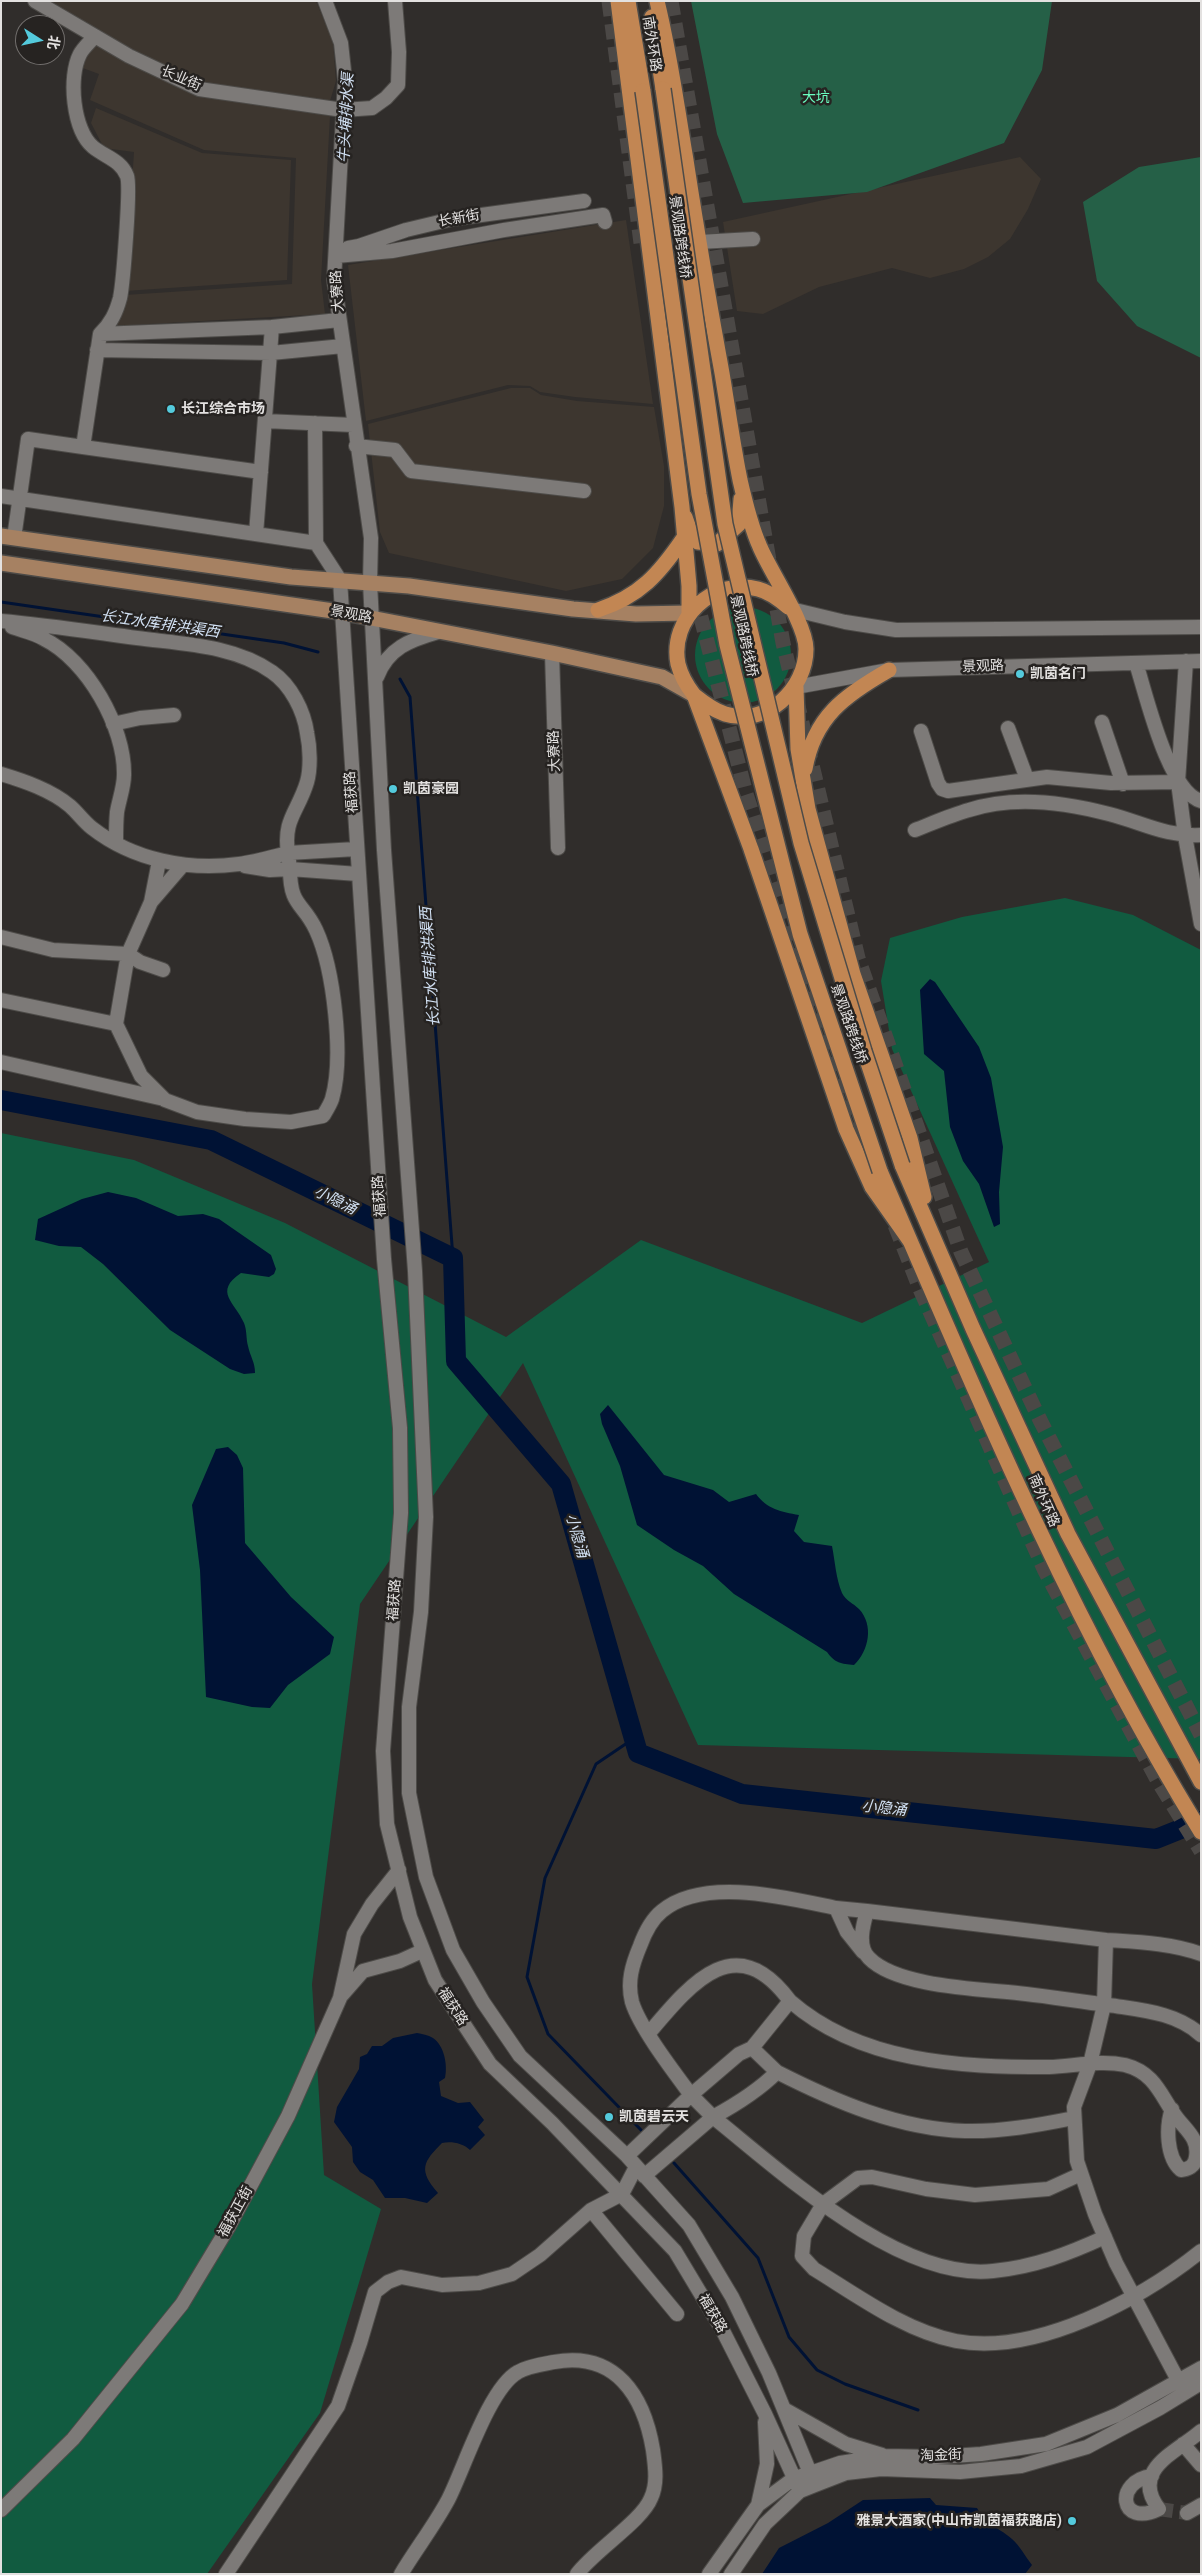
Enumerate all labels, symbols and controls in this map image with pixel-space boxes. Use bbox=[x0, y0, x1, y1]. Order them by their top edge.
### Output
north arrow bbox=[15, 15, 65, 65]
street label: 南外环路 bbox=[638, 15, 664, 73]
text: 北 bbox=[45, 34, 63, 51]
street label: 长业街 bbox=[158, 63, 204, 95]
water label: 牛头埔排水渠 bbox=[336, 73, 358, 163]
park label: 大坑 bbox=[802, 90, 830, 106]
street label: 景观路跨线桥 bbox=[665, 194, 693, 280]
street label: 长新街 bbox=[437, 207, 481, 231]
street label: 大寮路 bbox=[328, 269, 348, 313]
place label: 长江综合市场 bbox=[181, 401, 265, 417]
marker: 长江综合市场 bbox=[165, 403, 177, 415]
street label: 景观路跨线桥 bbox=[726, 593, 760, 679]
street label: 景观路 bbox=[329, 603, 373, 627]
water label: 长江水库排洪渠西 bbox=[99, 608, 221, 642]
street label: 景观路 bbox=[962, 658, 1004, 676]
place label: 凯茵名门 bbox=[1030, 666, 1086, 682]
marker: 凯茵名门 bbox=[1014, 668, 1026, 680]
street label: 大寮路 bbox=[546, 730, 564, 772]
street label: 福获路 bbox=[342, 770, 362, 814]
place label: 凯茵豪园 bbox=[403, 781, 459, 797]
marker: 凯茵豪园 bbox=[387, 783, 399, 795]
water label: 长江水库排洪渠西 bbox=[418, 907, 444, 1027]
street label: 景观路跨线桥 bbox=[826, 982, 870, 1066]
street label: 福获路 bbox=[370, 1174, 390, 1218]
water label: 小隐涌 bbox=[311, 1183, 359, 1219]
street label: 南外环路 bbox=[1024, 1472, 1062, 1530]
water label: 小隐涌 bbox=[561, 1512, 591, 1560]
street label: 福获路 bbox=[385, 1578, 405, 1622]
water label: 小隐涌 bbox=[861, 1798, 907, 1820]
street label: 福获路 bbox=[434, 1985, 470, 2029]
place label: 凯茵碧云天 bbox=[619, 2109, 689, 2125]
marker: 凯茵碧云天 bbox=[603, 2111, 615, 2123]
street label: 福获正街 bbox=[215, 2183, 257, 2241]
street label: 福获路 bbox=[694, 2292, 730, 2336]
street label: 淘金街 bbox=[920, 2447, 962, 2465]
place label: 雅景大酒家(中山市凯茵福获路店) bbox=[856, 2513, 1062, 2529]
marker: 雅景大酒家(中山市凯茵福获路店) bbox=[1066, 2515, 1078, 2527]

